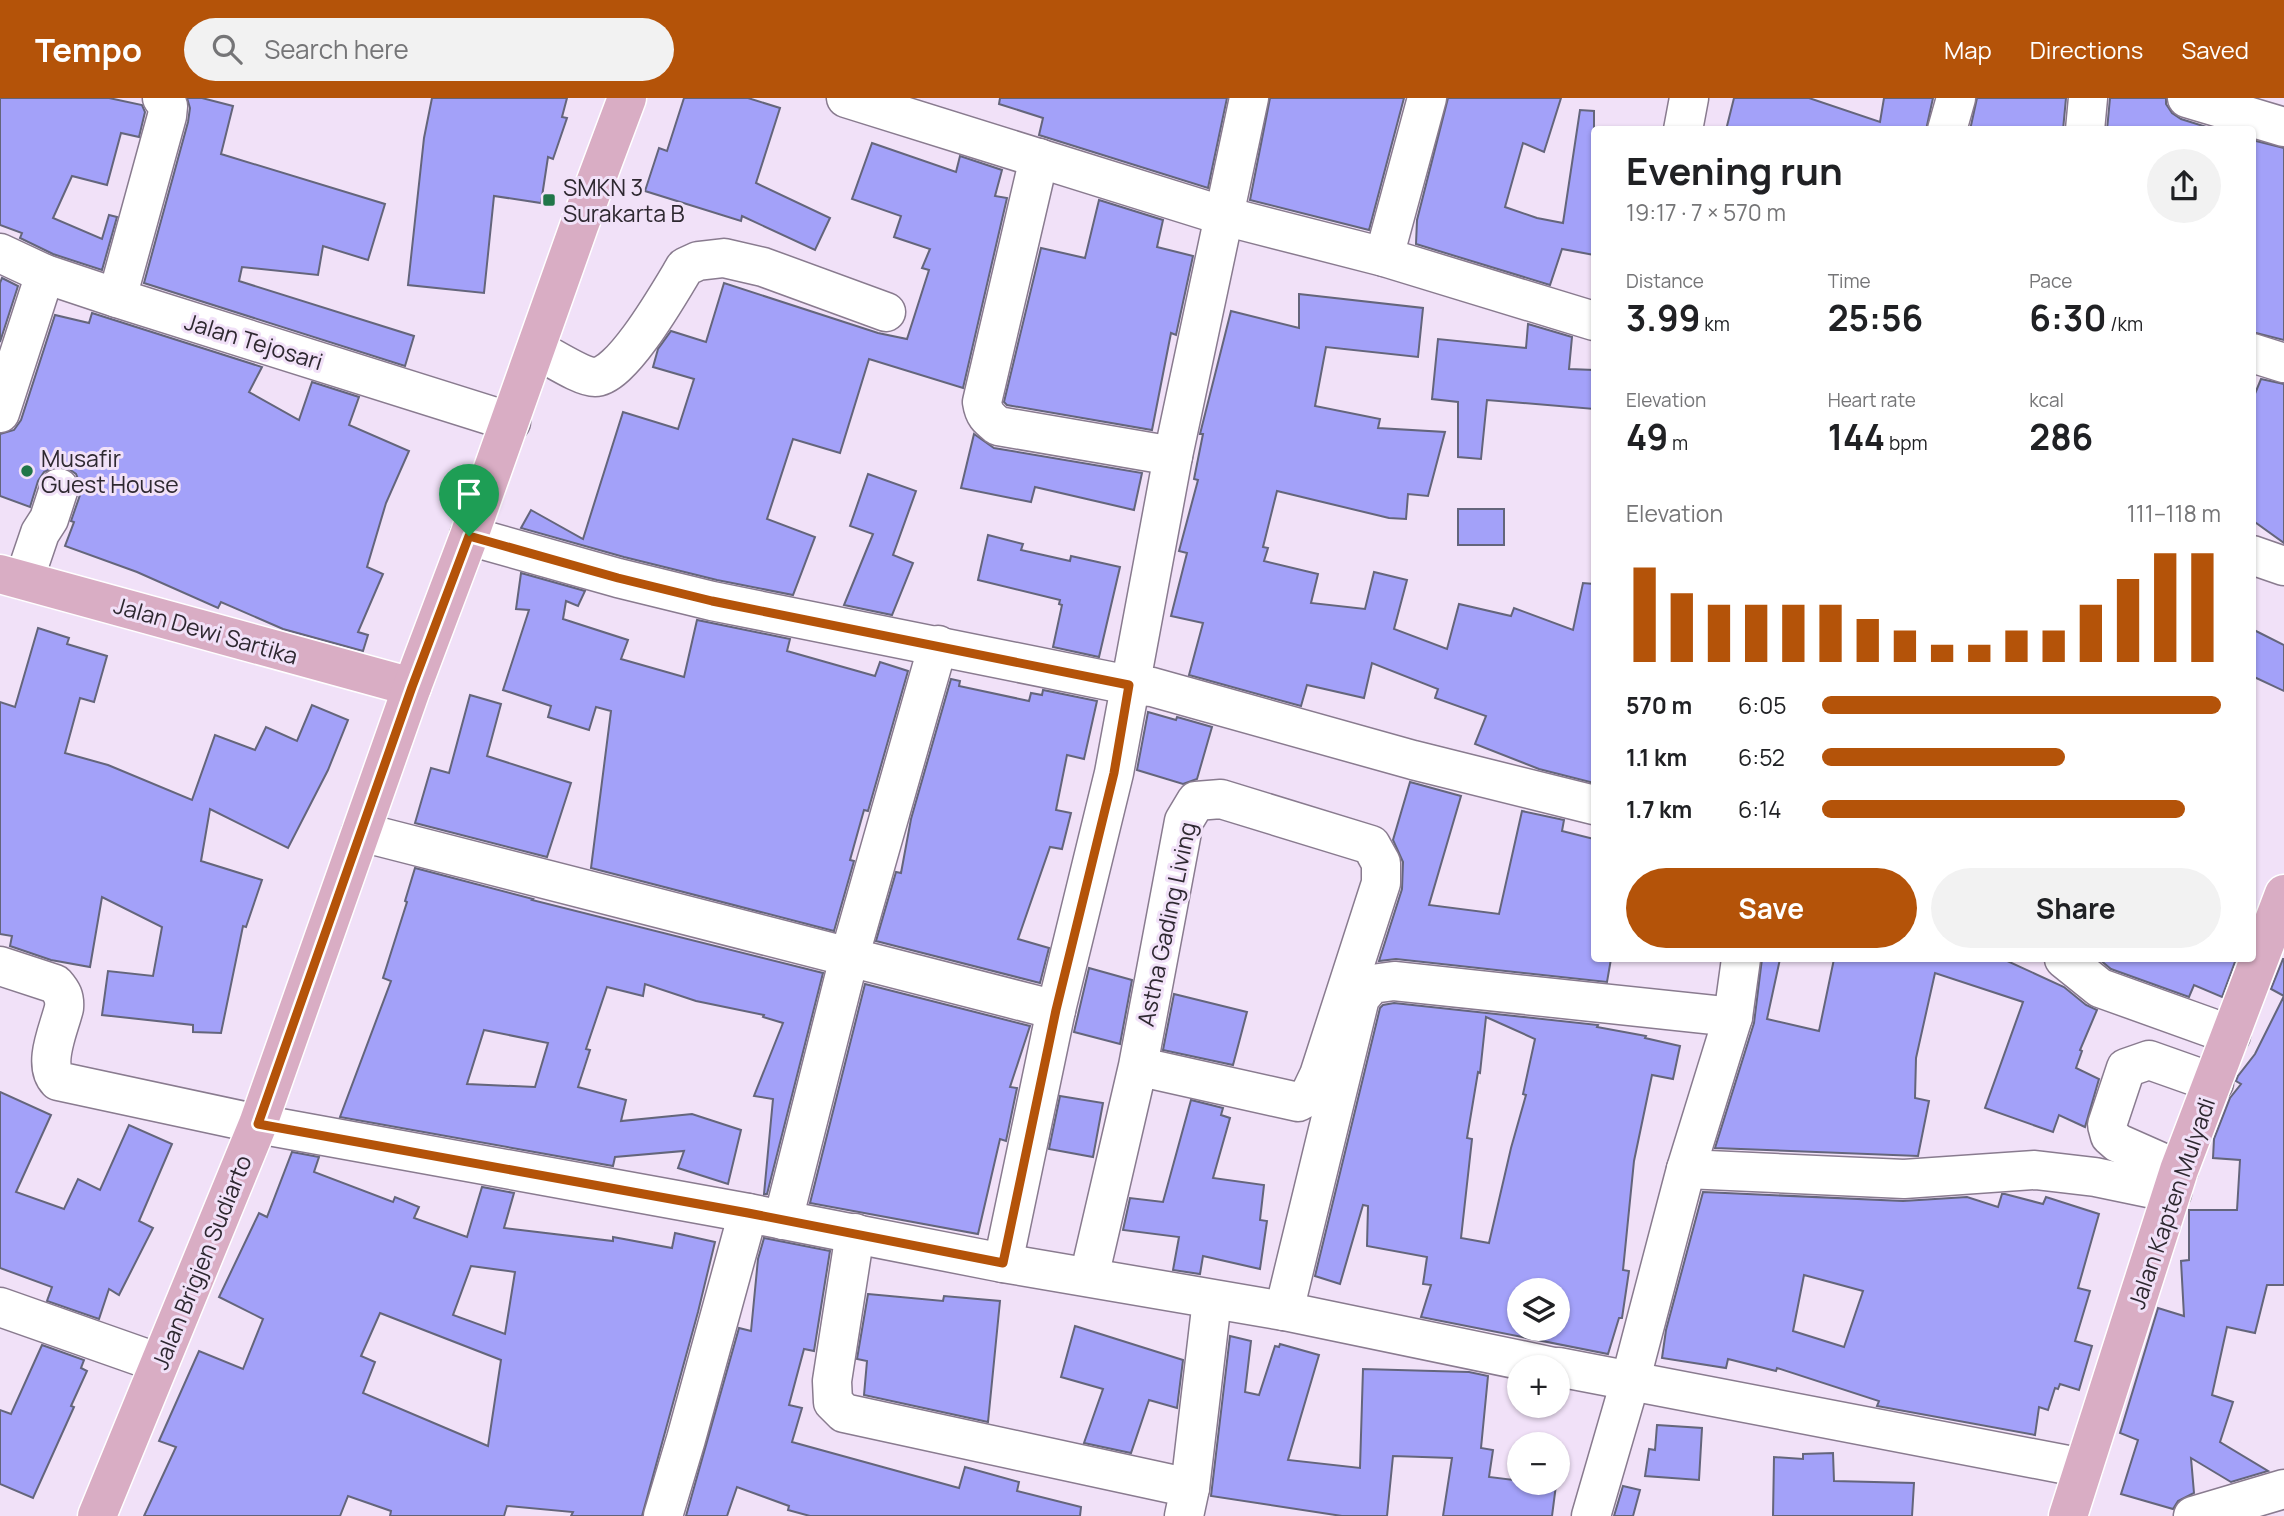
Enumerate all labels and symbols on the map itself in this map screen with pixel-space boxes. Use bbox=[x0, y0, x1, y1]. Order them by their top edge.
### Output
place label: SMKN 3 Surakarta B bbox=[563, 171, 685, 229]
marker: SMKN 3 Surakarta B bbox=[541, 192, 557, 208]
street label: Jalan Tejosari bbox=[181, 305, 327, 377]
place label: Musafir Guest House bbox=[41, 442, 179, 500]
marker: Musafir Guest House bbox=[19, 463, 35, 479]
pin bbox=[439, 464, 499, 536]
street label: Jalan Dewi Sartika bbox=[110, 588, 302, 672]
street label: Astha Gading Living bbox=[1129, 819, 1203, 1029]
street label: Jalan Kapten Mulyadi bbox=[2120, 1093, 2222, 1313]
street label: Jalan Brigjen Sudiarto bbox=[143, 1150, 259, 1374]

